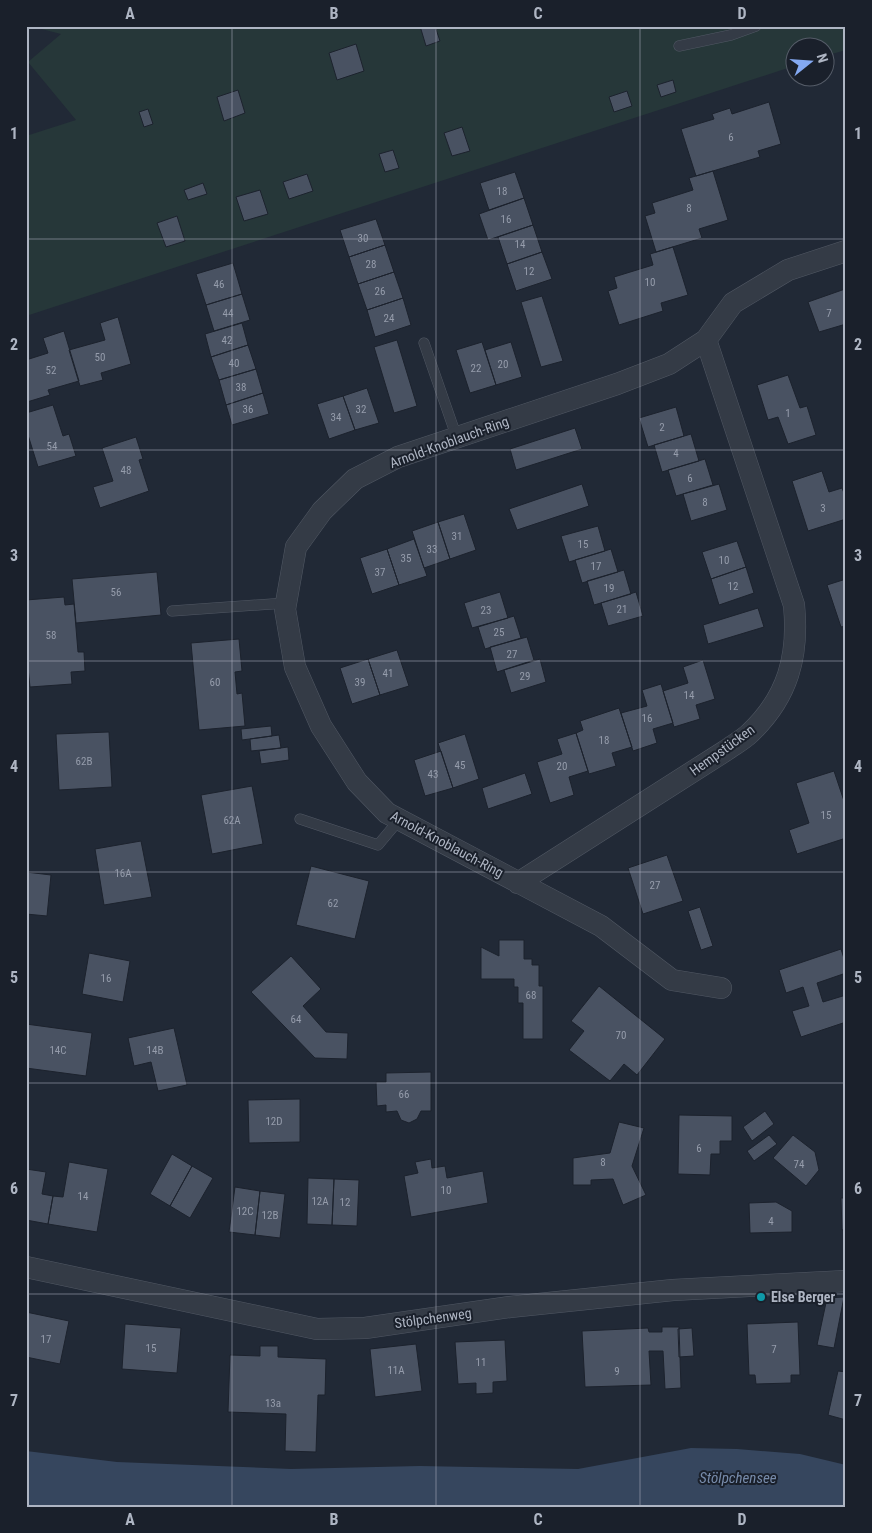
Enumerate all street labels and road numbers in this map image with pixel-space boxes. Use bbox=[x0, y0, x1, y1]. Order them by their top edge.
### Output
street label: Arnold-Knoblauch-Ring bbox=[387, 413, 511, 471]
street label: Hempstücken bbox=[687, 721, 757, 779]
street label: Arnold-Knoblauch-Ring bbox=[388, 807, 506, 881]
street label: Stölpchenweg bbox=[393, 1305, 473, 1331]

